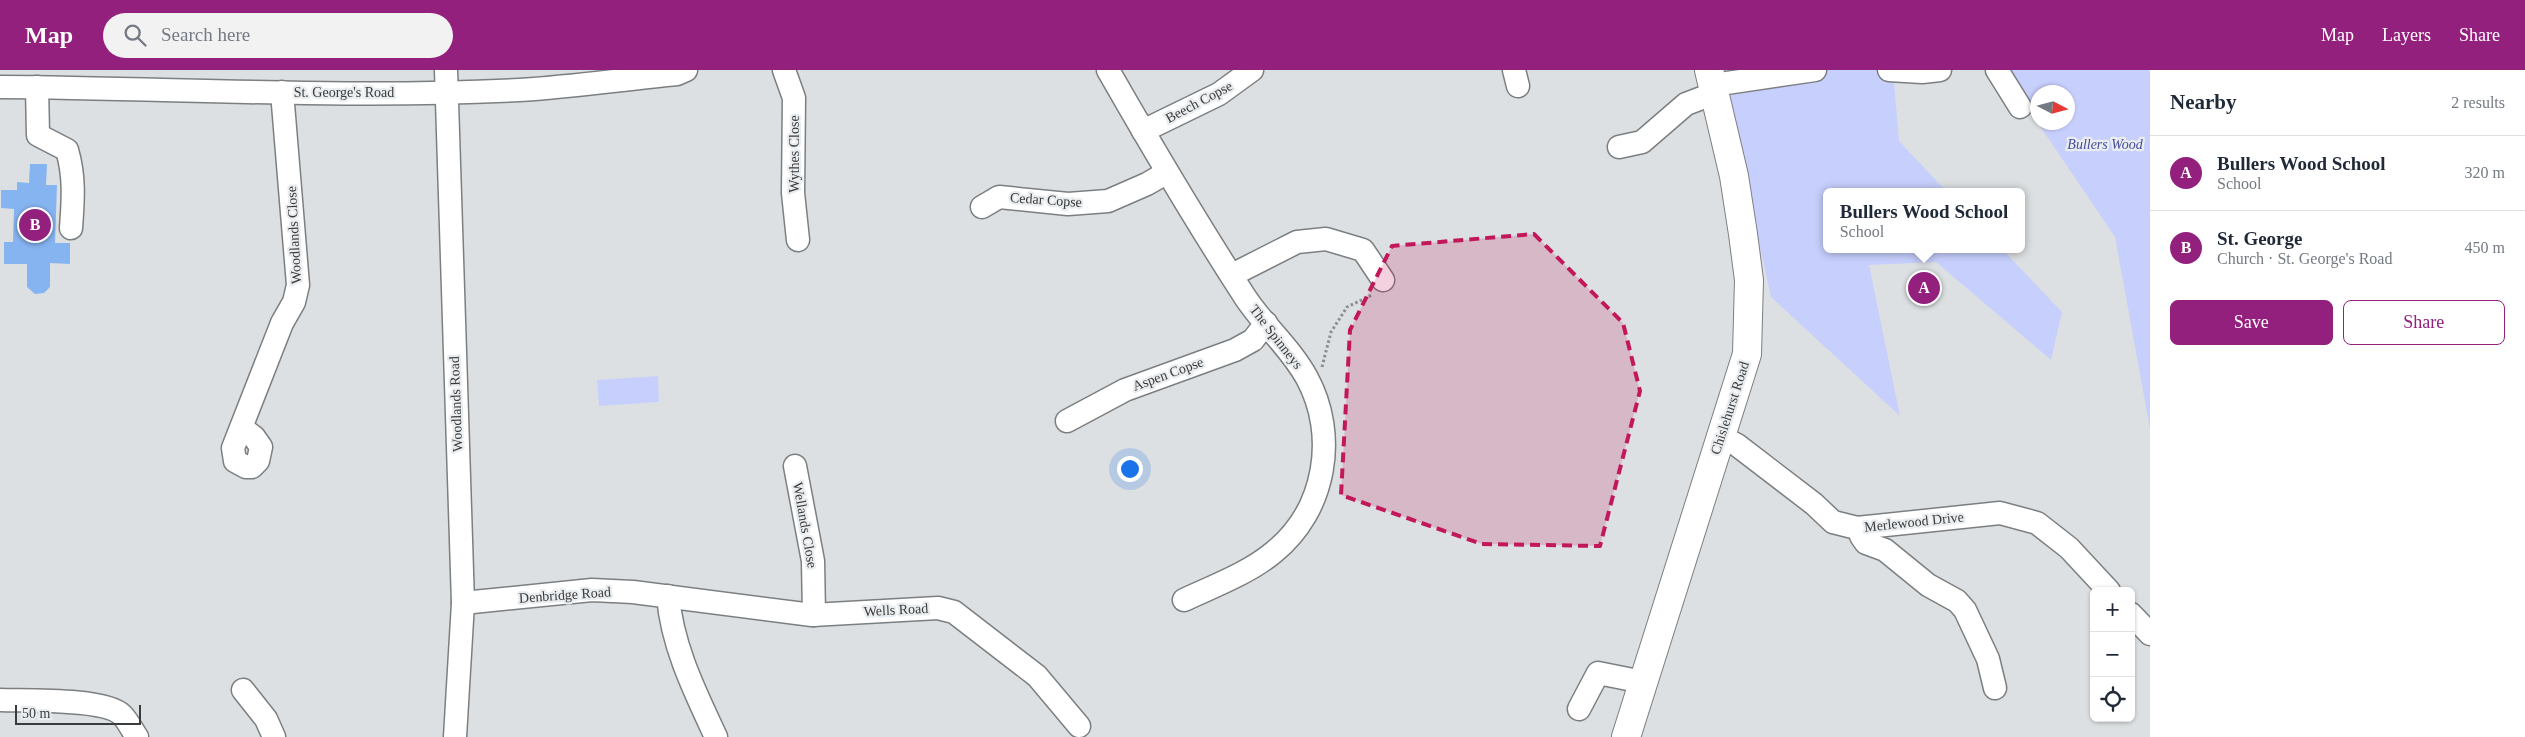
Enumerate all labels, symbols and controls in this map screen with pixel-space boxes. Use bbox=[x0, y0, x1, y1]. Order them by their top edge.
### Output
search box bbox=[103, 13, 453, 58]
icon: search bbox=[121, 21, 149, 49]
text: Map bbox=[25, 22, 73, 48]
text: Search here bbox=[161, 24, 250, 45]
text: Map bbox=[2321, 25, 2354, 45]
text: Layers bbox=[2382, 25, 2431, 45]
text: Share bbox=[2459, 25, 2500, 45]
street label: Beech Copse bbox=[1163, 78, 1235, 126]
street label: St. George's Road bbox=[294, 85, 394, 100]
north arrow bbox=[2030, 85, 2075, 130]
text: Nearby bbox=[2170, 90, 2237, 114]
text: 2 results bbox=[2451, 94, 2505, 111]
street label: Wythes Close bbox=[787, 115, 802, 193]
park label: Bullers Wood bbox=[2067, 137, 2144, 152]
text: Bullers Wood School bbox=[2217, 153, 2386, 174]
text: A bbox=[2180, 164, 2192, 181]
text: 320 m bbox=[2465, 164, 2505, 181]
text: School bbox=[2217, 175, 2261, 192]
street label: Woodlands Close bbox=[284, 186, 304, 284]
popup bbox=[1823, 188, 2025, 253]
street label: Cedar Copse bbox=[1010, 190, 1082, 210]
text: Bullers Wood School bbox=[1840, 201, 2008, 222]
pin: B bbox=[19, 206, 51, 244]
text: School bbox=[1840, 223, 1884, 240]
text: St. George bbox=[2217, 228, 2302, 249]
text: B bbox=[2181, 239, 2191, 256]
text: 450 m bbox=[2465, 239, 2505, 256]
text: Church · St. George's Road bbox=[2217, 250, 2392, 267]
pin: A bbox=[1908, 269, 1940, 307]
button: Save bbox=[2170, 300, 2333, 345]
button: Share bbox=[2343, 300, 2505, 345]
street label: The Spinneys bbox=[1247, 302, 1305, 372]
street label: Aspen Copse bbox=[1131, 354, 1205, 394]
street label: Woodlands Road bbox=[447, 356, 465, 452]
street label: Chislehurst Road bbox=[1708, 360, 1752, 456]
your location bbox=[1117, 456, 1143, 482]
street label: Wellands Close bbox=[790, 481, 820, 569]
street label: Merlewood Drive bbox=[1864, 509, 1964, 535]
street label: Denbridge Road bbox=[519, 584, 611, 606]
map controls bbox=[2090, 587, 2135, 722]
button: + bbox=[2090, 587, 2135, 632]
street label: Wells Road bbox=[863, 601, 929, 619]
button: − bbox=[2090, 632, 2135, 677]
button: locate bbox=[2090, 677, 2135, 722]
scale bar bbox=[15, 702, 141, 725]
text: 50 m bbox=[22, 706, 50, 721]

